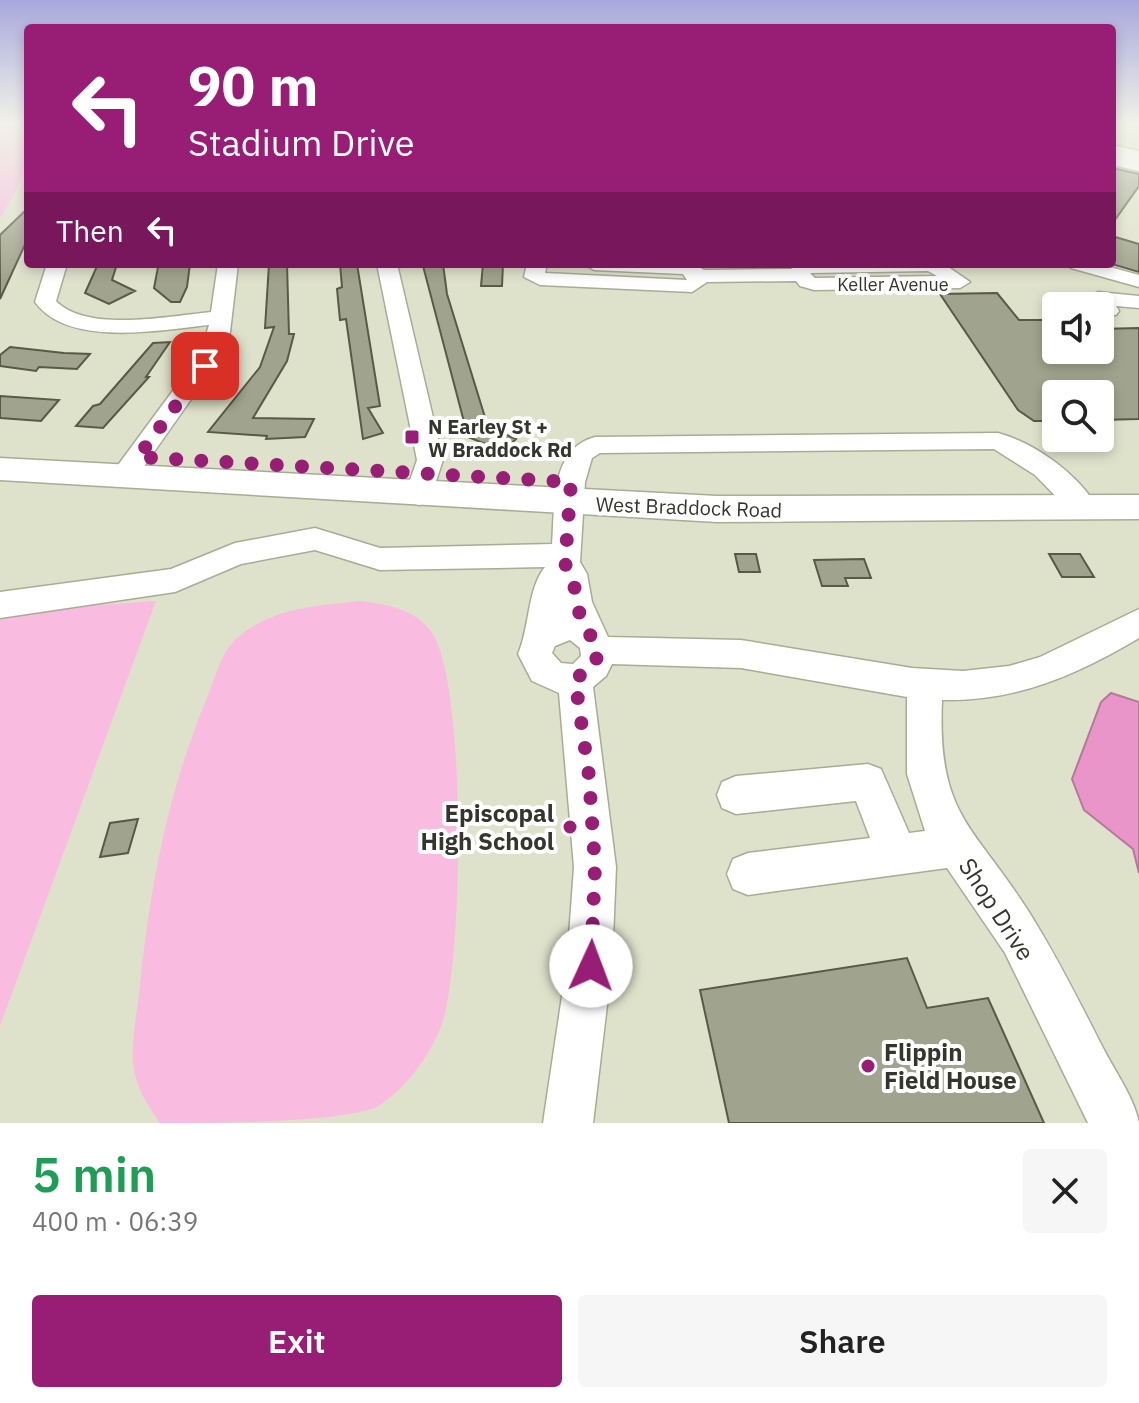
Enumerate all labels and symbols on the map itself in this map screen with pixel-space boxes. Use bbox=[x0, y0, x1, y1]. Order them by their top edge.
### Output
street label: Keller Avenue bbox=[837, 273, 949, 296]
pin bbox=[171, 332, 239, 400]
place label: N Earley St + W Braddock Rd bbox=[428, 413, 572, 463]
marker: N Earley St + W Braddock Rd bbox=[403, 428, 421, 446]
street label: West Braddock Road bbox=[595, 490, 783, 524]
place label: Episcopal High School bbox=[421, 797, 554, 857]
marker: Episcopal High School bbox=[561, 818, 579, 836]
street label: Shop Drive bbox=[952, 852, 1042, 966]
position arrow bbox=[549, 924, 633, 1008]
place label: Flippin Field House bbox=[884, 1036, 1017, 1096]
marker: Flippin Field House bbox=[859, 1057, 877, 1075]

